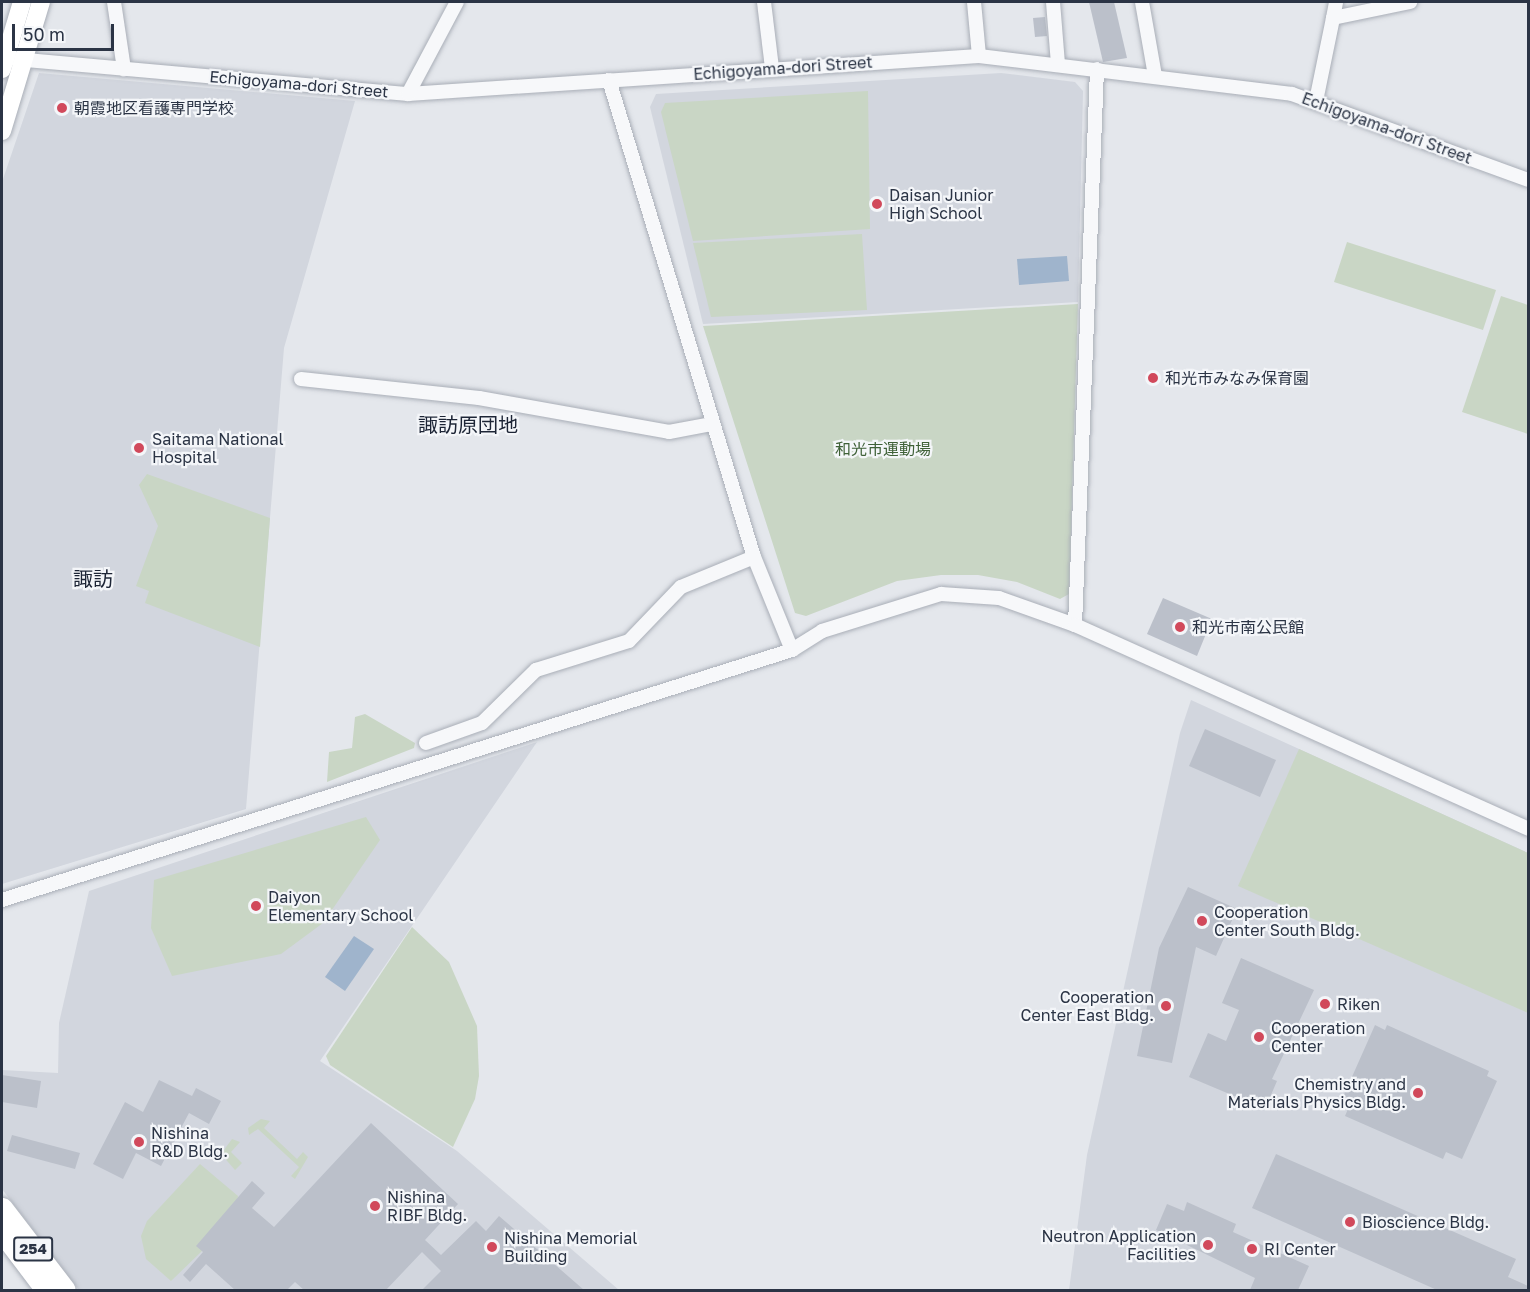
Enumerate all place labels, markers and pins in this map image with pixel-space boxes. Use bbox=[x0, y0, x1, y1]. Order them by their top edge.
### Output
place label: 朝霞地区看護専門学校 bbox=[74, 98, 234, 118]
marker: 朝霞地区看護専門学校 bbox=[55, 101, 69, 115]
place label: Daisan Junior High School bbox=[889, 185, 993, 223]
marker: Daisan Junior High School bbox=[870, 197, 884, 211]
place label: 和光市みなみ保育園 bbox=[1165, 368, 1309, 388]
marker: 和光市みなみ保育園 bbox=[1146, 371, 1160, 385]
place label: Saitama National Hospital bbox=[152, 429, 284, 467]
marker: Saitama National Hospital bbox=[130, 439, 148, 457]
place label: 和光市南公民館 bbox=[1192, 617, 1304, 637]
marker: 和光市南公民館 bbox=[1173, 620, 1187, 634]
place label: Daiyon Elementary School bbox=[268, 887, 413, 925]
marker: Daiyon Elementary School bbox=[249, 899, 263, 913]
place label: Cooperation Center South Bldg. bbox=[1214, 902, 1360, 940]
marker: Cooperation Center South Bldg. bbox=[1195, 914, 1209, 928]
place label: Cooperation Center East Bldg. bbox=[1021, 987, 1154, 1025]
place label: Riken bbox=[1337, 994, 1380, 1014]
marker: Riken bbox=[1318, 997, 1332, 1011]
marker: Cooperation Center East Bldg. bbox=[1159, 999, 1173, 1013]
place label: Cooperation Center bbox=[1271, 1018, 1365, 1056]
marker: Cooperation Center bbox=[1252, 1030, 1266, 1044]
place label: Chemistry and Materials Physics Bldg. bbox=[1227, 1074, 1406, 1112]
marker: Chemistry and Materials Physics Bldg. bbox=[1411, 1086, 1425, 1100]
place label: Nishina R&D Bldg. bbox=[151, 1123, 228, 1161]
marker: Nishina R&D Bldg. bbox=[132, 1135, 146, 1149]
place label: Nishina RIBF Bldg. bbox=[387, 1187, 467, 1225]
marker: Nishina RIBF Bldg. bbox=[368, 1199, 382, 1213]
place label: Bioscience Bldg. bbox=[1362, 1212, 1489, 1232]
marker: Bioscience Bldg. bbox=[1343, 1215, 1357, 1229]
place label: Neutron Application Facilities bbox=[1041, 1226, 1196, 1264]
place label: Nishina Memorial Building bbox=[504, 1228, 637, 1266]
marker: Neutron Application Facilities bbox=[1201, 1238, 1215, 1252]
place label: RI Center bbox=[1264, 1239, 1336, 1259]
marker: Nishina Memorial Building bbox=[485, 1240, 499, 1254]
marker: RI Center bbox=[1245, 1242, 1259, 1256]

